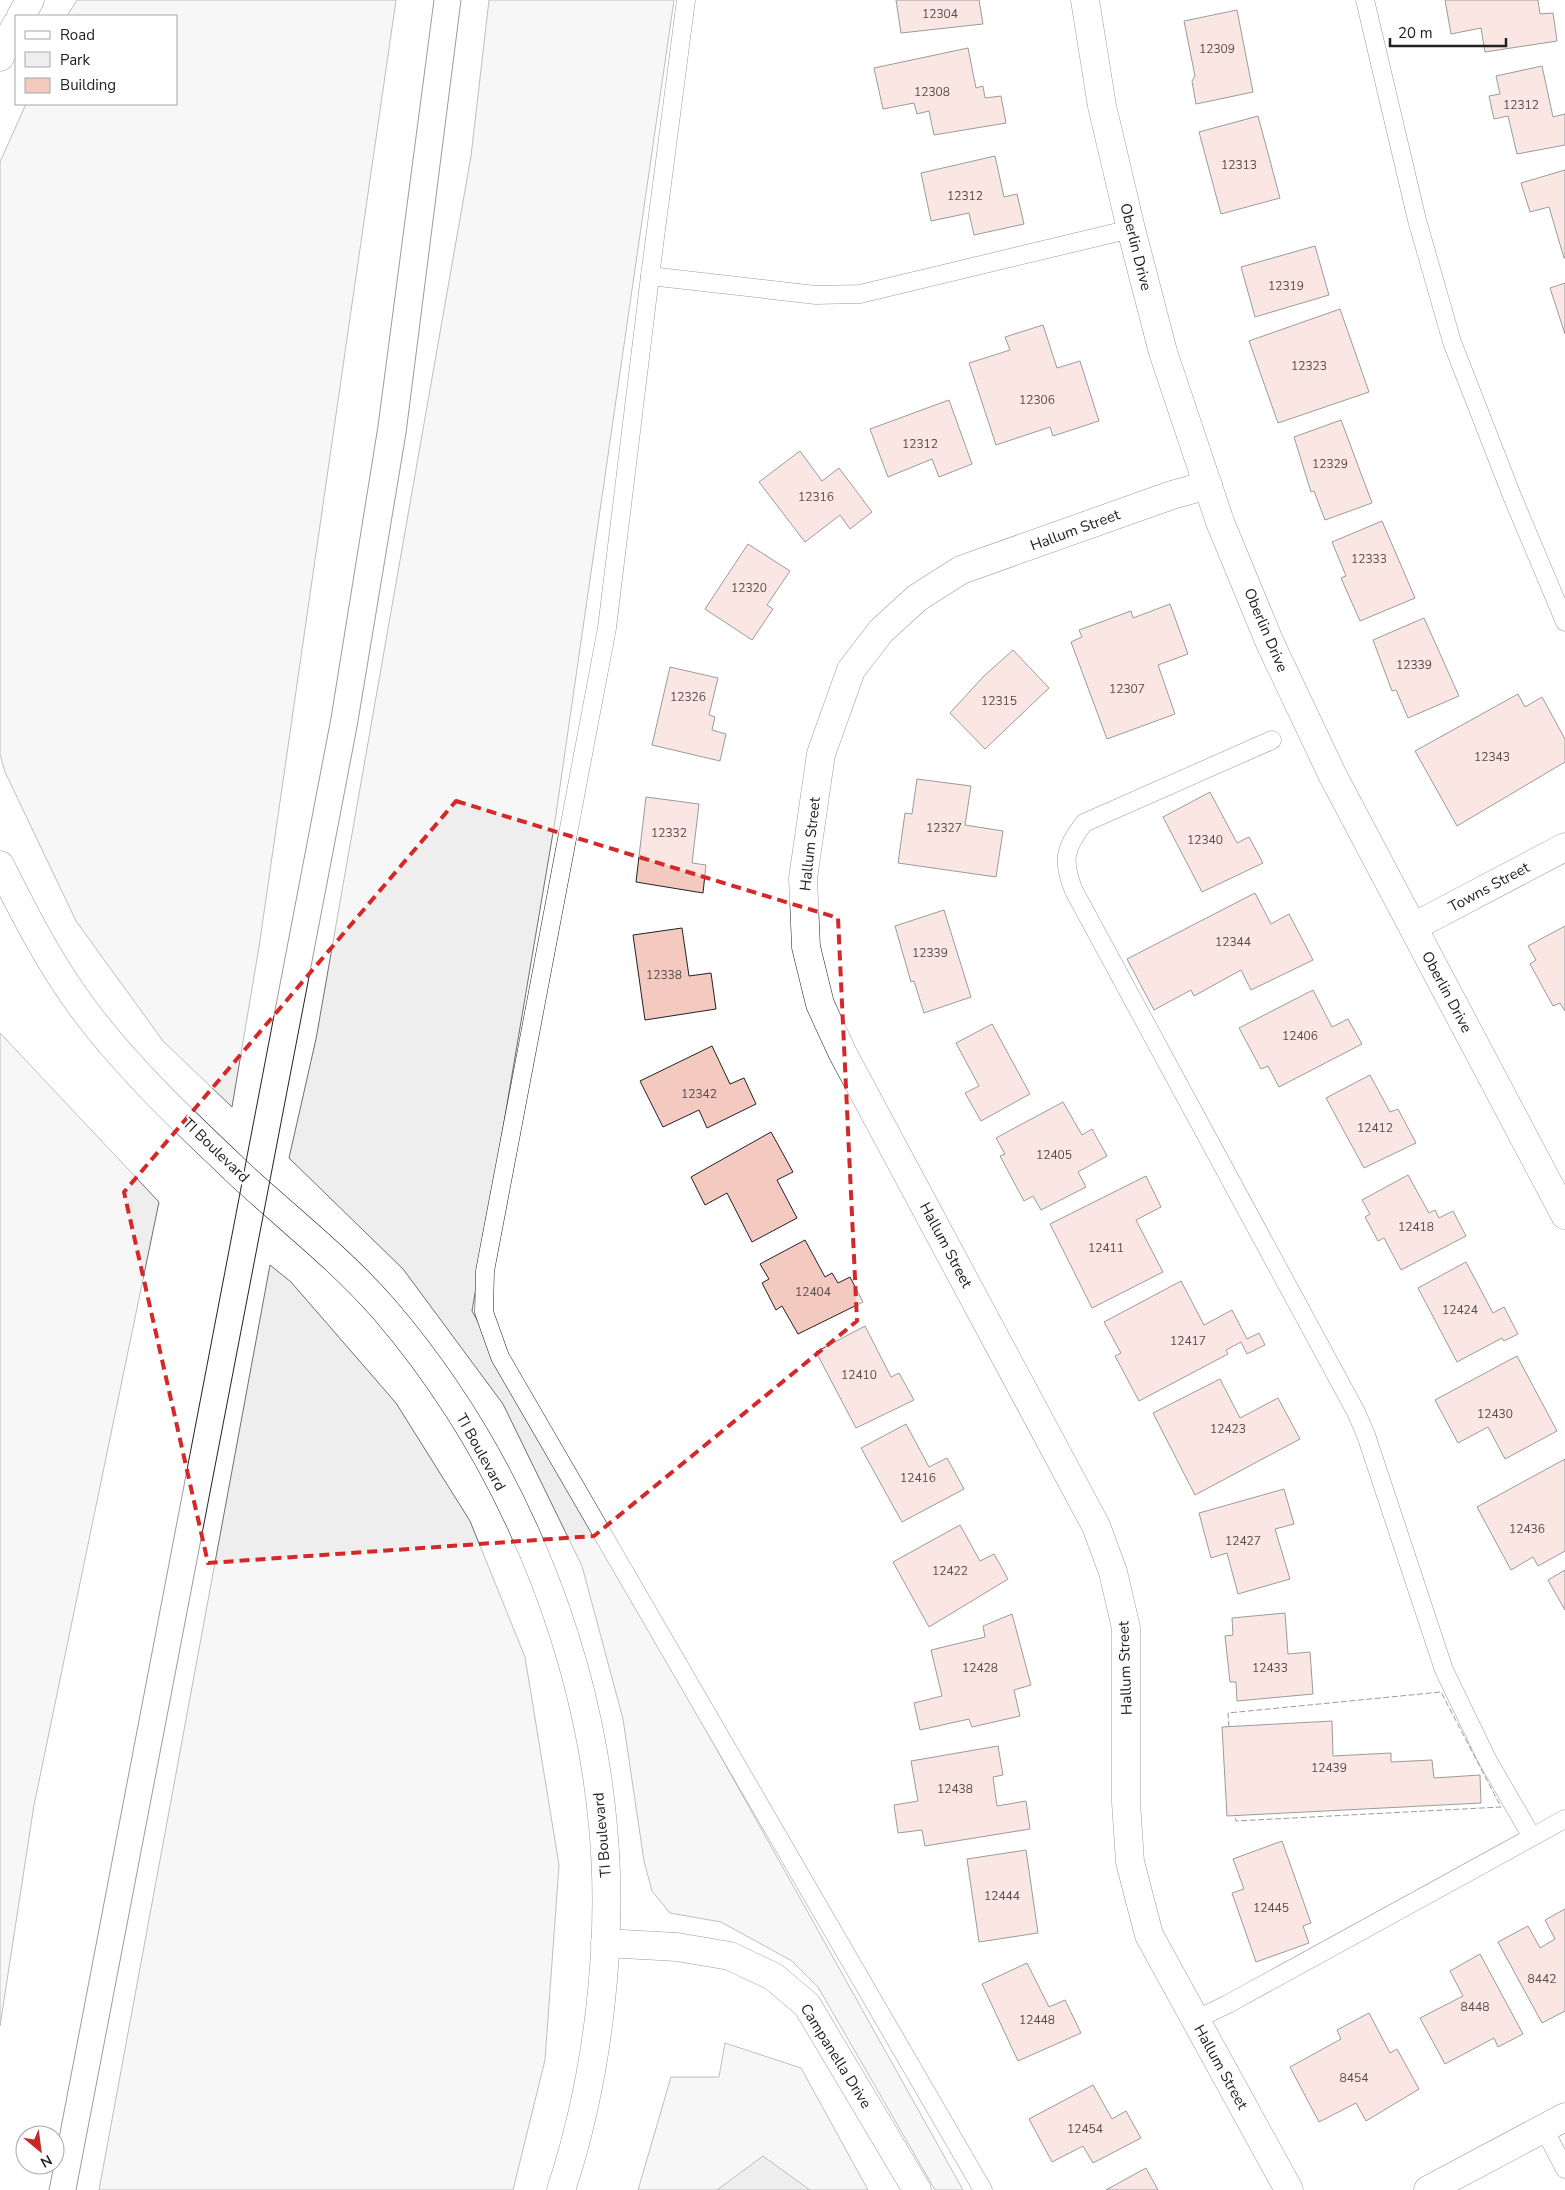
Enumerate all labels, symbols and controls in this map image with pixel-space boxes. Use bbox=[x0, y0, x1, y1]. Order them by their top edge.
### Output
house number: 12304 bbox=[922, 6, 958, 22]
legend bbox=[15, 15, 178, 105]
scale bar bbox=[1390, 15, 1506, 47]
text: 20 m bbox=[1398, 23, 1433, 43]
text: Road bbox=[60, 25, 95, 45]
house number: 12309 bbox=[1199, 41, 1235, 57]
text: Park bbox=[60, 50, 90, 70]
text: Building bbox=[60, 75, 116, 95]
house number: 12308 bbox=[914, 84, 950, 100]
house number: 12312 bbox=[1503, 97, 1539, 113]
house number: 12313 bbox=[1221, 157, 1257, 173]
house number: 12312 bbox=[947, 188, 983, 204]
street label: Oberlin Drive bbox=[1115, 201, 1157, 293]
house number: 12319 bbox=[1268, 278, 1304, 294]
house number: 12323 bbox=[1291, 358, 1327, 374]
house number: 12306 bbox=[1019, 392, 1055, 408]
house number: 12312 bbox=[902, 436, 938, 452]
house number: 12329 bbox=[1312, 456, 1348, 472]
house number: 12316 bbox=[798, 489, 834, 505]
street label: Hallum Street bbox=[1027, 504, 1123, 556]
house number: 12333 bbox=[1351, 551, 1387, 567]
house number: 12320 bbox=[731, 580, 767, 596]
street label: Oberlin Drive bbox=[1239, 585, 1293, 675]
house number: 12339 bbox=[1396, 657, 1432, 673]
house number: 12307 bbox=[1109, 681, 1145, 697]
house number: 12326 bbox=[670, 689, 706, 705]
house number: 12315 bbox=[981, 693, 1017, 709]
house number: 12343 bbox=[1474, 749, 1510, 765]
street label: Hallum Street bbox=[795, 795, 825, 892]
house number: 12327 bbox=[926, 820, 962, 836]
house number: 12332 bbox=[651, 825, 687, 841]
house number: 12340 bbox=[1187, 832, 1223, 848]
street label: Towns Street bbox=[1445, 857, 1534, 917]
house number: 12344 bbox=[1215, 934, 1251, 950]
house number: 12339 bbox=[912, 945, 948, 961]
street label: Oberlin Drive bbox=[1417, 948, 1477, 1036]
house number: 12338 bbox=[646, 967, 682, 983]
house number: 12406 bbox=[1282, 1028, 1318, 1044]
house number: 12342 bbox=[681, 1086, 717, 1102]
street label: TI Boulevard bbox=[178, 1113, 254, 1187]
house number: 12412 bbox=[1357, 1120, 1393, 1136]
house number: 12405 bbox=[1036, 1147, 1072, 1163]
street label: Hallum Street bbox=[915, 1199, 977, 1292]
house number: 12418 bbox=[1398, 1219, 1434, 1235]
house number: 12411 bbox=[1088, 1240, 1124, 1256]
house number: 12404 bbox=[795, 1284, 831, 1300]
house number: 12424 bbox=[1442, 1302, 1478, 1318]
house number: 12417 bbox=[1170, 1333, 1206, 1349]
house number: 12410 bbox=[841, 1367, 877, 1383]
house number: 12430 bbox=[1477, 1406, 1513, 1422]
street label: TI Boulevard bbox=[452, 1410, 510, 1494]
house number: 12423 bbox=[1210, 1421, 1246, 1437]
house number: 12416 bbox=[900, 1470, 936, 1486]
house number: 12436 bbox=[1509, 1521, 1545, 1537]
house number: 12427 bbox=[1225, 1533, 1261, 1549]
house number: 12422 bbox=[932, 1563, 968, 1579]
street label: Hallum Street bbox=[1113, 1620, 1137, 1715]
house number: 12428 bbox=[962, 1660, 998, 1676]
house number: 12433 bbox=[1252, 1660, 1288, 1676]
house number: 12439 bbox=[1311, 1760, 1347, 1776]
house number: 12438 bbox=[937, 1781, 973, 1797]
street label: TI Boulevard bbox=[588, 1792, 616, 1878]
house number: 12444 bbox=[984, 1888, 1020, 1904]
house number: 12445 bbox=[1253, 1900, 1289, 1916]
house number: 8442 bbox=[1528, 1971, 1556, 1987]
house number: 8448 bbox=[1461, 1999, 1489, 2015]
street label: Campanella Drive bbox=[796, 2000, 876, 2112]
house number: 12448 bbox=[1019, 2012, 1055, 2028]
street label: Hallum Street bbox=[1189, 2021, 1253, 2114]
house number: 8454 bbox=[1340, 2070, 1368, 2086]
house number: 12454 bbox=[1067, 2121, 1103, 2137]
north arrow bbox=[15, 2125, 65, 2175]
text: N bbox=[37, 2150, 55, 2172]

